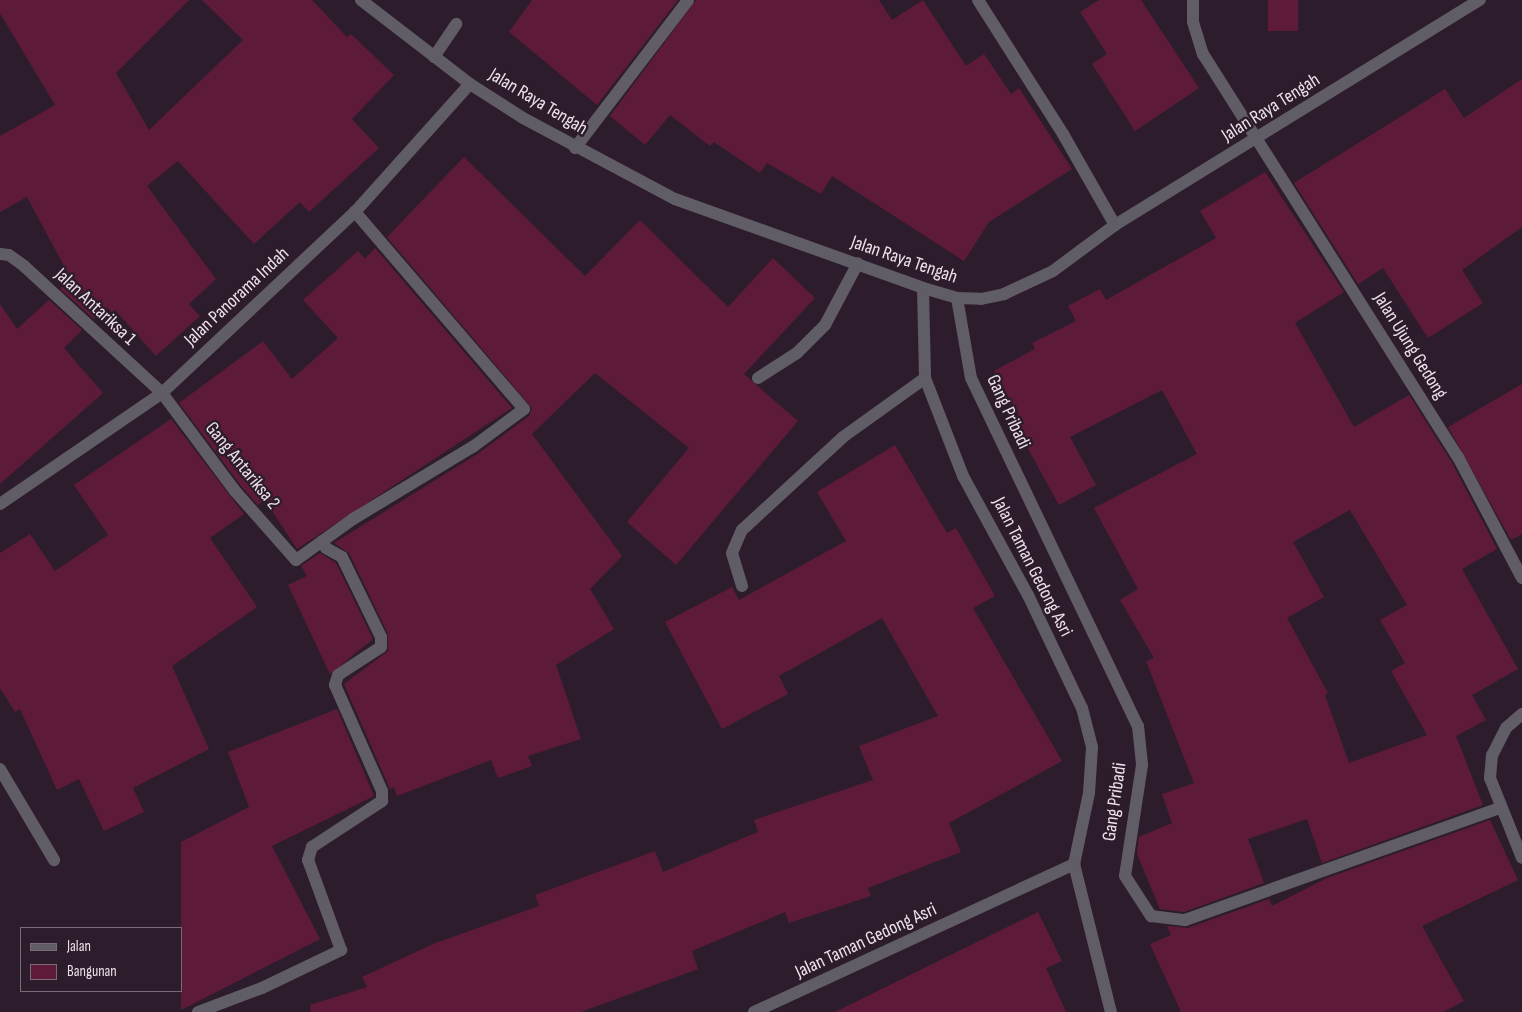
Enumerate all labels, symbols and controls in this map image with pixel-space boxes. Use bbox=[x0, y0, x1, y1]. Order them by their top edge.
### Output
street label: Jalan Raya Tengah bbox=[484, 64, 592, 140]
street label: Jalan Raya Tengah bbox=[1218, 69, 1324, 147]
street label: Jalan Raya Tengah bbox=[848, 231, 960, 289]
street label: Jalan Panorama Indah bbox=[180, 243, 294, 351]
street label: Jalan Antariksa 1 bbox=[50, 264, 140, 350]
street label: Jalan Ujung Gedong bbox=[1368, 288, 1452, 404]
street label: Gang Pribadi bbox=[981, 371, 1035, 453]
street label: Gang Antariksa 2 bbox=[200, 418, 284, 514]
street label: Jalan Taman Gedong Asri bbox=[987, 494, 1077, 640]
street label: Gang Pribadi bbox=[1098, 761, 1132, 843]
street label: Jalan Taman Gedong Asri bbox=[792, 898, 940, 984]
legend bbox=[20, 927, 182, 992]
text: Jalan bbox=[67, 937, 91, 956]
text: Bangunan bbox=[67, 962, 117, 981]

